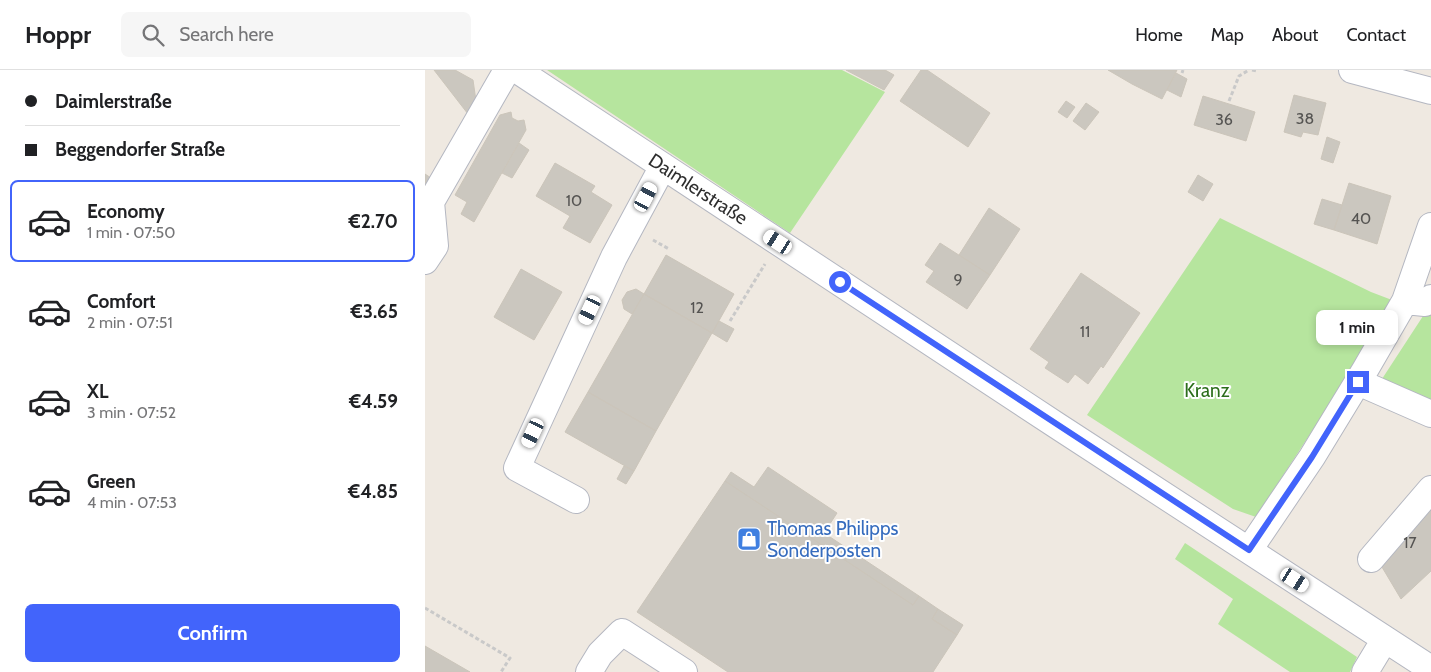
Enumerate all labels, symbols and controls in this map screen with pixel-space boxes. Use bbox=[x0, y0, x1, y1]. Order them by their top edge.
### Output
search box bbox=[121, 12, 471, 57]
text: Hoppr bbox=[25, 20, 91, 49]
icon: search bbox=[139, 21, 167, 49]
text: Search here bbox=[179, 23, 274, 46]
text: Home bbox=[1135, 24, 1183, 46]
text: Map bbox=[1211, 24, 1244, 46]
text: About bbox=[1272, 24, 1318, 46]
text: Contact bbox=[1346, 24, 1406, 46]
text: Daimlerstraße bbox=[55, 90, 172, 113]
house number: 38 bbox=[1296, 109, 1314, 128]
house number: 36 bbox=[1215, 110, 1233, 129]
text: Beggendorfer Straße bbox=[55, 138, 225, 161]
street label: Daimlerstraße bbox=[644, 148, 752, 230]
car bbox=[632, 180, 659, 214]
house number: 10 bbox=[566, 191, 582, 210]
icon: car bbox=[27, 199, 72, 244]
text: Economy bbox=[87, 200, 165, 223]
house number: 40 bbox=[1351, 209, 1371, 228]
text: €2.70 bbox=[349, 210, 398, 233]
text: 1 min · 07:50 bbox=[87, 223, 175, 242]
car bbox=[761, 228, 794, 256]
house number: 9 bbox=[953, 270, 963, 289]
route start bbox=[829, 271, 851, 293]
icon: car bbox=[27, 289, 72, 334]
text: Comfort bbox=[87, 290, 156, 313]
car bbox=[576, 293, 603, 327]
house number: 12 bbox=[690, 298, 704, 317]
text: €3.65 bbox=[350, 300, 398, 323]
callout: 1 min bbox=[1317, 310, 1399, 344]
text: 2 min · 07:51 bbox=[87, 313, 173, 332]
text: 1 min bbox=[1339, 318, 1375, 337]
house number: 11 bbox=[1080, 322, 1090, 341]
route end bbox=[1347, 371, 1369, 393]
icon: car bbox=[27, 379, 72, 424]
park label: Kranz bbox=[1184, 379, 1230, 402]
text: XL bbox=[87, 380, 108, 403]
text: €4.59 bbox=[349, 390, 398, 413]
text: 3 min · 07:52 bbox=[87, 403, 176, 422]
car bbox=[519, 416, 546, 450]
icon: car bbox=[27, 469, 72, 514]
text: Green bbox=[87, 470, 136, 493]
text: €4.85 bbox=[348, 480, 398, 503]
text: 4 min · 07:53 bbox=[87, 493, 177, 512]
place label: Thomas Philipps Sonderposten bbox=[767, 517, 898, 562]
shop icon: Thomas Philipps Sonderposten bbox=[736, 526, 762, 552]
house number: 17 bbox=[1403, 533, 1417, 552]
car bbox=[1278, 566, 1311, 594]
button: Confirm bbox=[25, 604, 400, 662]

